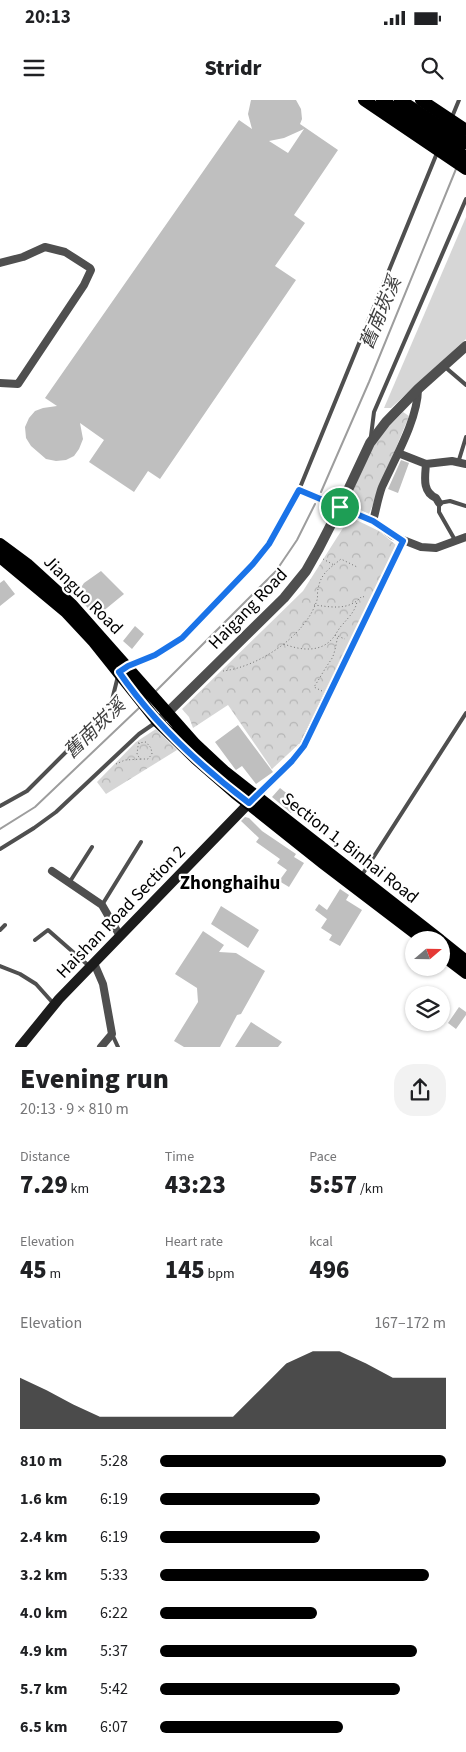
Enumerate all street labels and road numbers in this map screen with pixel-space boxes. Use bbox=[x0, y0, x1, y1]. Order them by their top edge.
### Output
street label: Jianguo Road bbox=[38, 550, 128, 640]
street label: Haigang Road bbox=[203, 563, 293, 655]
street label: Section 1, Binhai Road bbox=[276, 787, 424, 909]
street label: Haishan Road Section 2 bbox=[51, 840, 191, 984]

